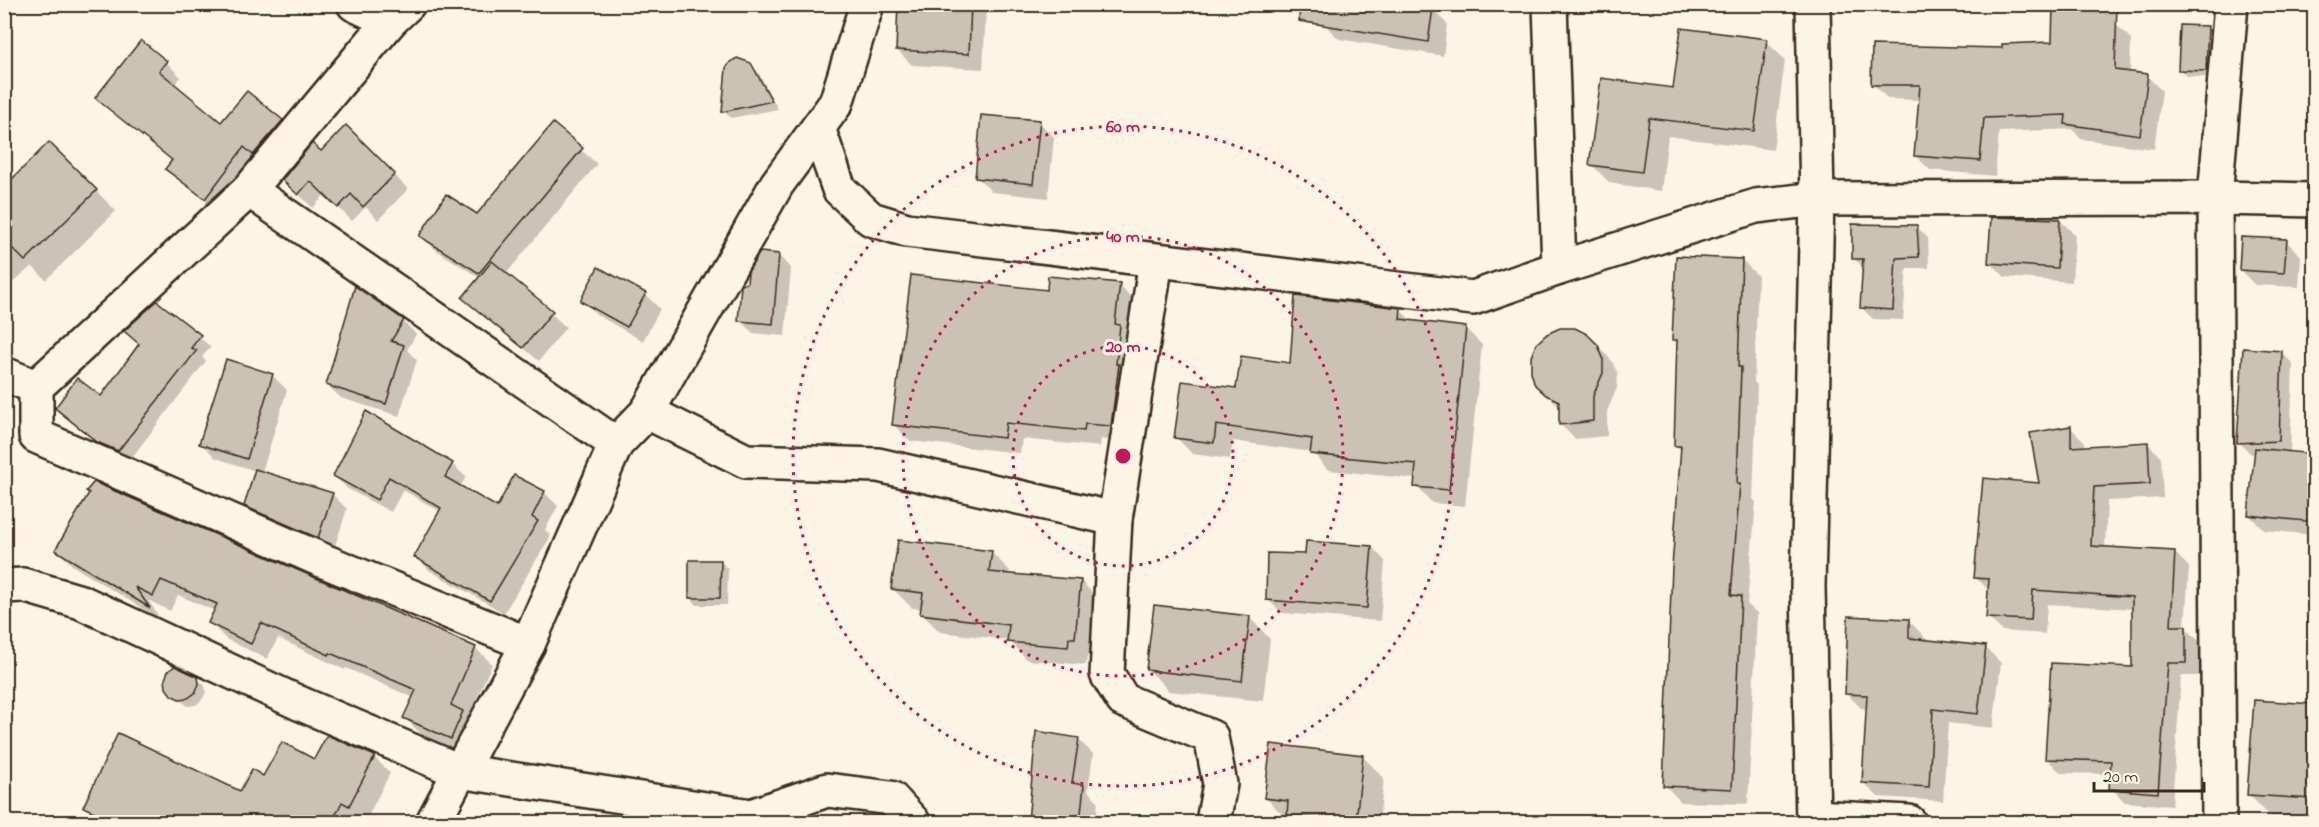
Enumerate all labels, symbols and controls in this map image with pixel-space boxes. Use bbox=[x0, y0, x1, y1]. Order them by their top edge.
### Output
text: 60 m bbox=[1106, 115, 1140, 141]
text: 40 m bbox=[1106, 225, 1140, 251]
text: 20 m bbox=[1104, 335, 1141, 361]
centre of rings bbox=[1113, 446, 1133, 466]
scale bar bbox=[2094, 755, 2204, 793]
text: 20 m bbox=[2103, 765, 2138, 791]

